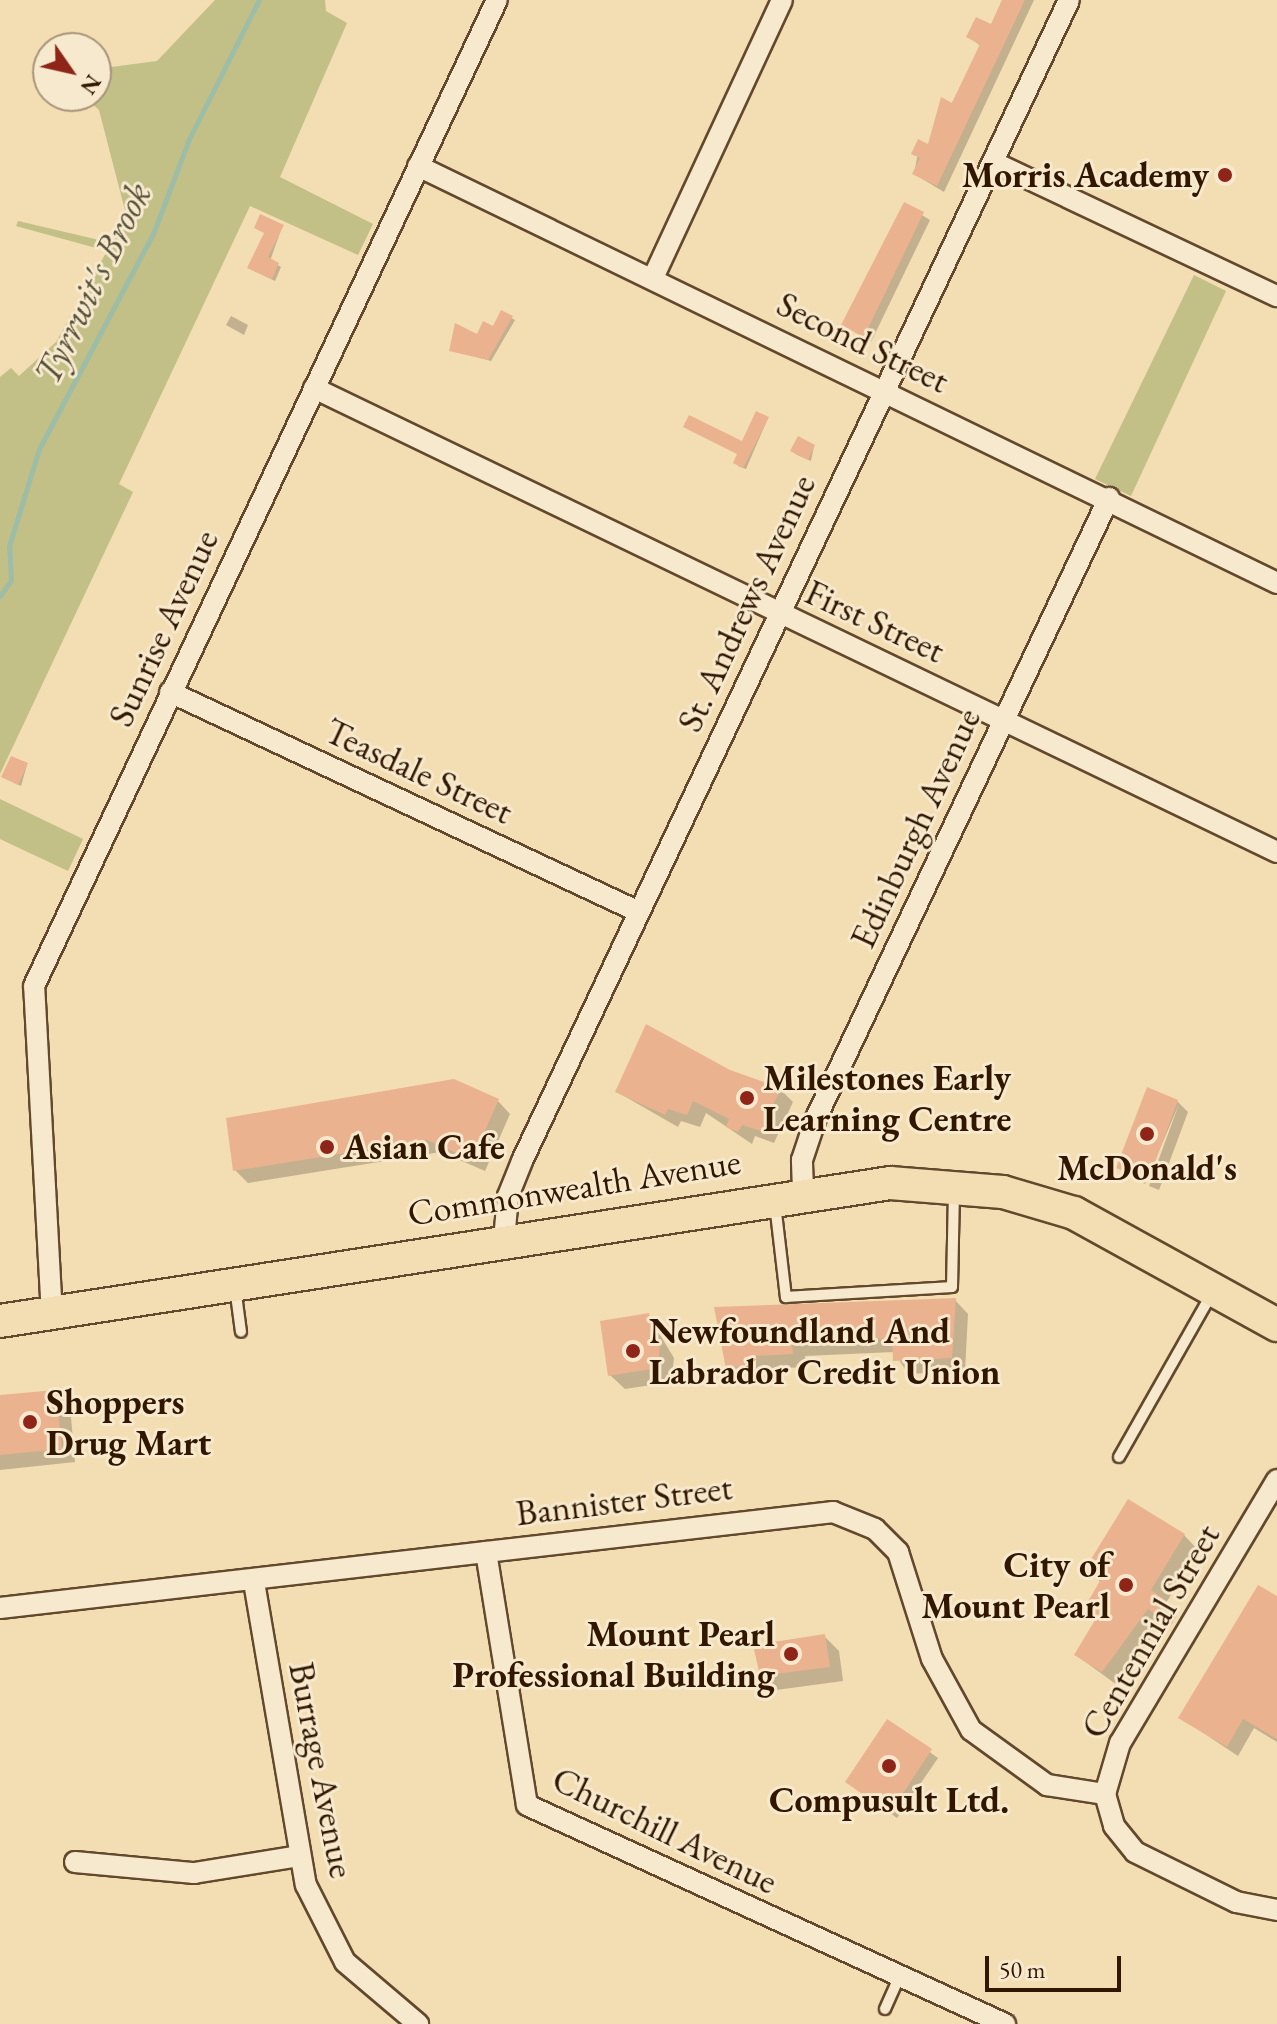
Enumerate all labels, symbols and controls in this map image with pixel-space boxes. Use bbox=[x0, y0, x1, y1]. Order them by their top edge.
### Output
north arrow bbox=[32, 32, 112, 112]
text: N bbox=[74, 69, 108, 100]
place label: Morris Academy bbox=[962, 153, 1209, 197]
marker: Morris Academy bbox=[1216, 166, 1234, 184]
water label: Tyrrwit's Brook bbox=[24, 175, 160, 391]
street label: Second Street bbox=[770, 282, 956, 402]
street label: St. Andrews Avenue bbox=[668, 468, 824, 738]
street label: Sunrise Avenue bbox=[99, 523, 227, 733]
street label: First Street bbox=[799, 570, 951, 672]
street label: Edinburgh Avenue bbox=[841, 701, 989, 955]
street label: Teasdale Street bbox=[318, 709, 520, 833]
place label: Milestones Early Learning Centre bbox=[763, 1055, 1012, 1140]
marker: Milestones Early Learning Centre bbox=[738, 1089, 756, 1107]
place label: Asian Cafe bbox=[343, 1125, 505, 1169]
marker: McDonald's bbox=[1138, 1125, 1156, 1143]
marker: Asian Cafe bbox=[318, 1138, 336, 1156]
street label: Commonwealth Avenue bbox=[404, 1139, 744, 1235]
place label: McDonald's bbox=[1057, 1146, 1237, 1190]
place label: Newfoundland And Labrador Credit Union bbox=[649, 1308, 1000, 1393]
marker: Newfoundland And Labrador Credit Union bbox=[624, 1342, 642, 1360]
place label: Shoppers Drug Mart bbox=[46, 1379, 211, 1464]
marker: Shoppers Drug Mart bbox=[21, 1413, 39, 1431]
street label: Bannister Street bbox=[513, 1465, 735, 1535]
street label: Centennial Street bbox=[1071, 1516, 1229, 1746]
place label: City of Mount Pearl bbox=[921, 1542, 1110, 1627]
marker: City of Mount Pearl bbox=[1117, 1576, 1135, 1594]
place label: Mount Pearl Professional Building bbox=[452, 1611, 775, 1696]
marker: Mount Pearl Professional Building bbox=[782, 1645, 800, 1663]
street label: Burrage Avenue bbox=[280, 1659, 364, 1881]
street label: Churchill Avenue bbox=[545, 1757, 785, 1903]
marker: Compusult Ltd. bbox=[880, 1757, 898, 1775]
place label: Compusult Ltd. bbox=[769, 1778, 1009, 1822]
scale bar bbox=[989, 1940, 1125, 1990]
text: 50 m bbox=[999, 1954, 1046, 1985]

